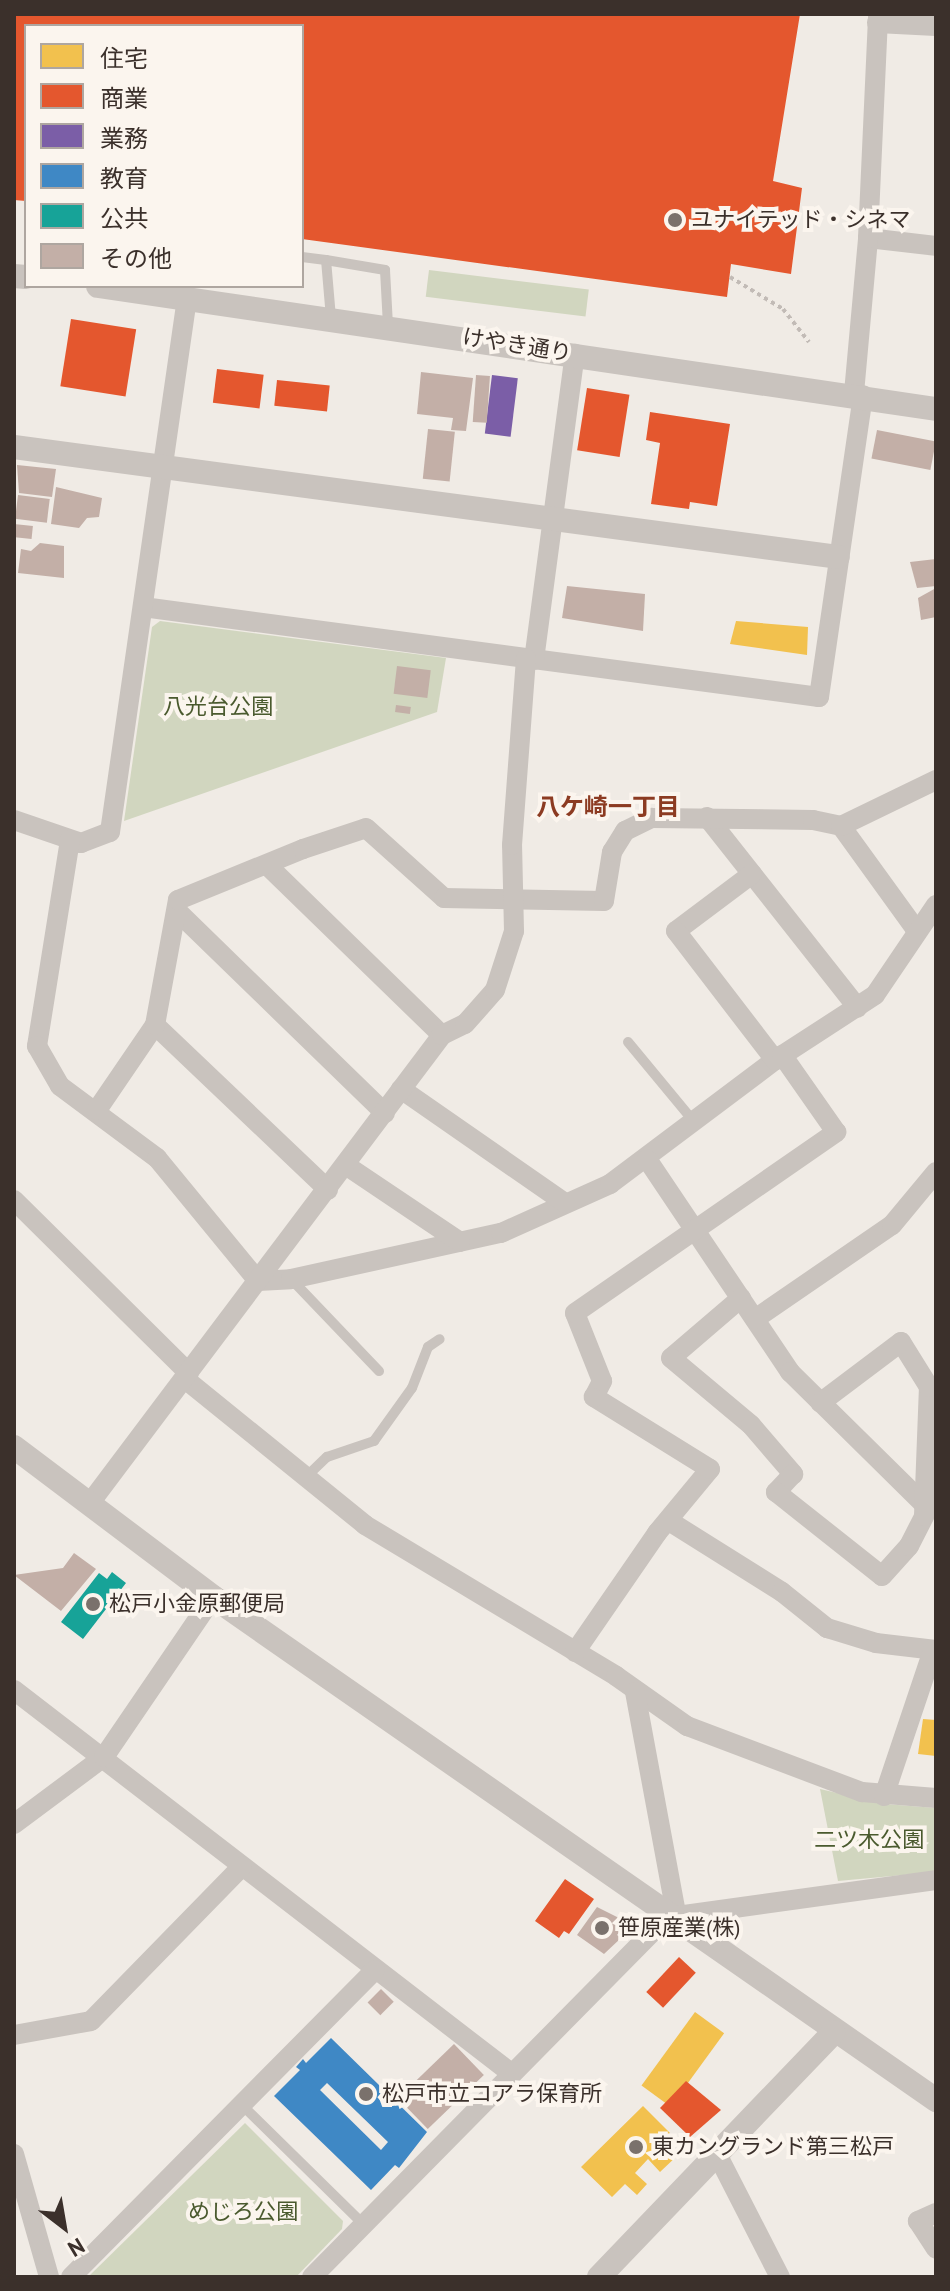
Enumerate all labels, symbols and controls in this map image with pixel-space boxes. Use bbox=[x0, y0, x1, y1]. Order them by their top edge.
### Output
legend bbox=[24, 24, 304, 288]
text: 住宅 bbox=[100, 43, 148, 74]
text: 商業 bbox=[100, 83, 148, 114]
text: 業務 bbox=[100, 123, 148, 154]
text: 教育 bbox=[100, 163, 148, 194]
text: 公共 bbox=[100, 203, 148, 234]
place label: ユナイテッド・シネマ bbox=[691, 207, 911, 233]
marker: ユナイテッド・シネマ bbox=[666, 211, 684, 229]
text: その他 bbox=[100, 243, 172, 274]
street label: けやき通り bbox=[461, 323, 573, 367]
park label: 八光台公園 bbox=[163, 694, 273, 720]
district label: 八ケ崎一丁目 bbox=[536, 793, 680, 821]
place label: 松戸小金原郵便局 bbox=[109, 1591, 285, 1617]
marker: 松戸小金原郵便局 bbox=[84, 1595, 102, 1613]
park label: 二ツ木公園 bbox=[814, 1827, 924, 1853]
place label: 笹原産業(株) bbox=[618, 1915, 740, 1941]
marker: 笹原産業(株) bbox=[593, 1919, 611, 1937]
place label: 松戸市立コアラ保育所 bbox=[382, 2081, 602, 2107]
marker: 松戸市立コアラ保育所 bbox=[357, 2085, 375, 2103]
place label: 東カングランド第三松戸 bbox=[652, 2134, 894, 2160]
marker: 東カングランド第三松戸 bbox=[627, 2138, 645, 2156]
north arrow bbox=[24, 2187, 104, 2267]
park label: めじろ公園 bbox=[188, 2199, 298, 2225]
text: N bbox=[63, 2232, 90, 2263]

